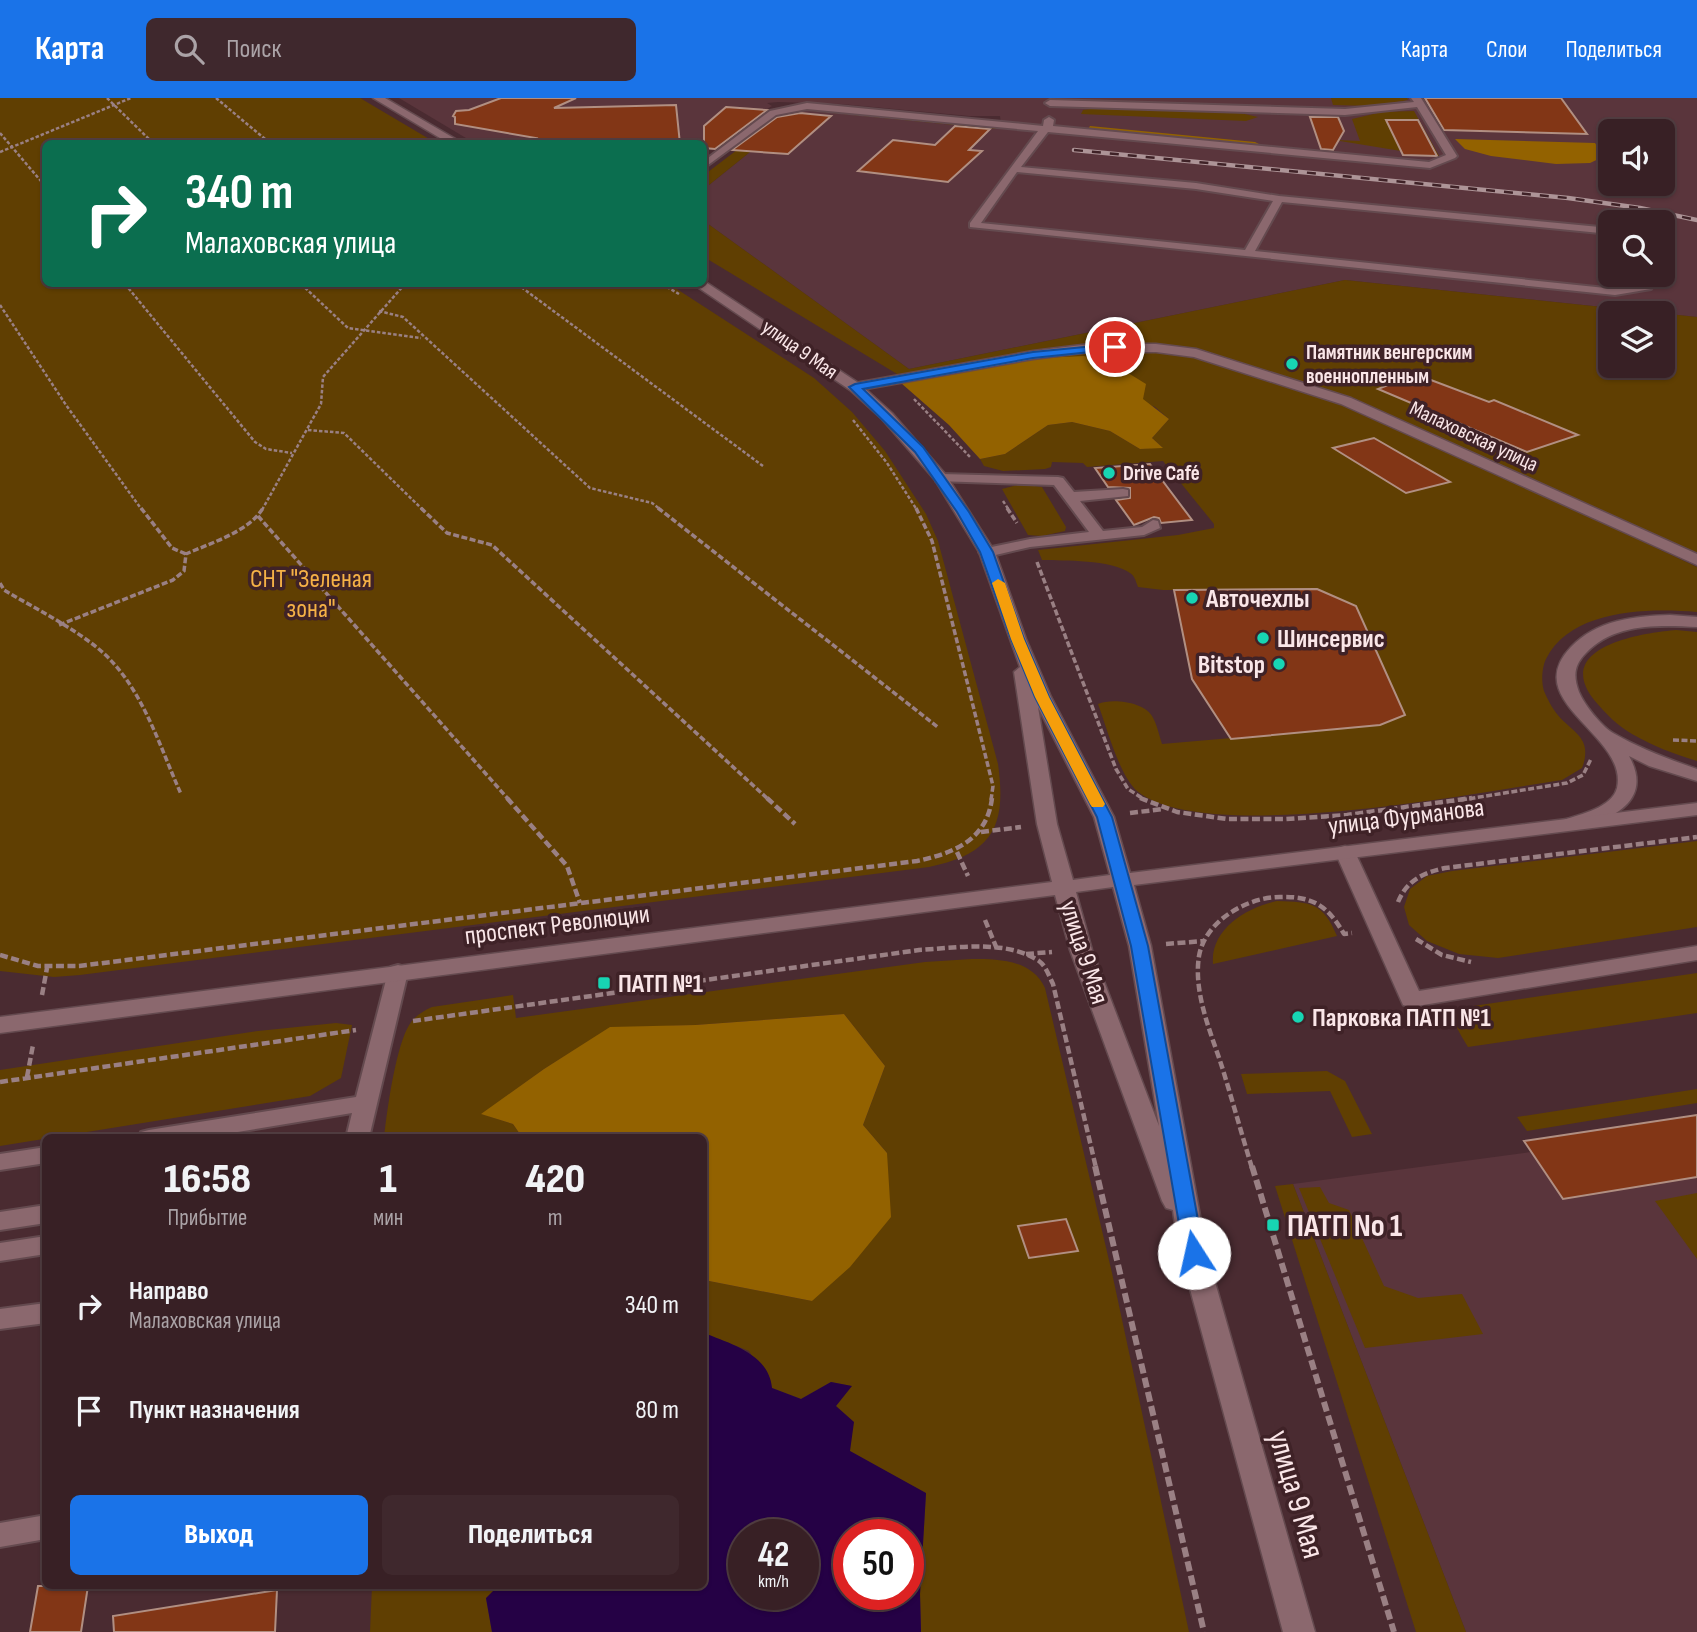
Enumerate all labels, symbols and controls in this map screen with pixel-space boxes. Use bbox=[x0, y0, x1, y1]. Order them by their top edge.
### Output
search box bbox=[146, 18, 636, 81]
text: Карта bbox=[35, 29, 104, 69]
icon: search bbox=[170, 30, 208, 68]
text: Поиск bbox=[226, 34, 281, 65]
text: Карта bbox=[1401, 35, 1448, 64]
text: Слои bbox=[1486, 35, 1527, 64]
text: Поделиться bbox=[1565, 35, 1662, 64]
map controls bbox=[1598, 119, 1675, 378]
button: sound bbox=[1598, 119, 1675, 196]
text: 340 m bbox=[185, 164, 293, 223]
icon: right bbox=[70, 168, 161, 259]
button: search bbox=[1598, 210, 1675, 287]
text: Малаховская улица bbox=[185, 224, 396, 263]
button: layers bbox=[1598, 301, 1675, 378]
street label: улица 9 Мая bbox=[757, 314, 842, 384]
pin bbox=[1085, 317, 1145, 377]
icon: arrive bbox=[1096, 328, 1134, 366]
place label: Памятник венгерским военнопленным bbox=[1306, 340, 1472, 389]
marker: Памятник венгерским военнопленным bbox=[1284, 356, 1300, 372]
street label: Малаховская улица bbox=[1406, 396, 1542, 477]
place label: Drive Café bbox=[1123, 461, 1200, 486]
marker: Drive Café bbox=[1101, 465, 1117, 481]
park label: СНТ "Зеленая зона" bbox=[250, 564, 372, 625]
place label: Авточехлы bbox=[1205, 584, 1309, 615]
marker: Авточехлы bbox=[1184, 590, 1200, 606]
place label: Шинсервис bbox=[1277, 624, 1385, 655]
marker: Шинсервис bbox=[1255, 630, 1271, 646]
place label: Bitstop bbox=[1198, 650, 1265, 681]
marker: Bitstop bbox=[1271, 656, 1287, 672]
street label: улица Фурманова bbox=[1326, 793, 1486, 842]
street label: улица 9 Мая bbox=[1052, 897, 1115, 1008]
street label: проспект Революции bbox=[463, 899, 652, 952]
place label: ПАТП №1 bbox=[618, 969, 703, 1000]
marker: ПАТП №1 bbox=[596, 975, 612, 991]
place label: Парковка ПАТП №1 bbox=[1312, 1003, 1491, 1034]
marker: Парковка ПАТП №1 bbox=[1290, 1009, 1306, 1025]
text: 16:58 bbox=[164, 1154, 251, 1205]
text: 1 bbox=[380, 1154, 397, 1205]
text: 420 bbox=[525, 1154, 585, 1205]
text: Прибытие bbox=[168, 1204, 247, 1232]
text: мин bbox=[373, 1204, 403, 1232]
text: m bbox=[548, 1204, 563, 1232]
place label: ПАТП No 1 bbox=[1287, 1207, 1403, 1246]
position arrow bbox=[1157, 1216, 1231, 1290]
marker: ПАТП No 1 bbox=[1265, 1217, 1281, 1233]
text: Направо bbox=[129, 1276, 208, 1307]
icon: right bbox=[70, 1287, 108, 1325]
text: 340 m bbox=[625, 1290, 679, 1321]
text: Малаховская улица bbox=[129, 1307, 281, 1335]
icon: arrive bbox=[70, 1392, 108, 1430]
text: Пункт назначения bbox=[129, 1395, 300, 1426]
text: 80 m bbox=[635, 1395, 679, 1426]
street label: улица 9 Мая bbox=[1259, 1426, 1332, 1563]
button: Выход bbox=[70, 1495, 368, 1575]
button: Поделиться bbox=[382, 1495, 679, 1575]
speed limit sign: 50 bbox=[833, 1519, 924, 1610]
text: 42 bbox=[758, 1534, 789, 1577]
text: km/h bbox=[758, 1571, 789, 1592]

